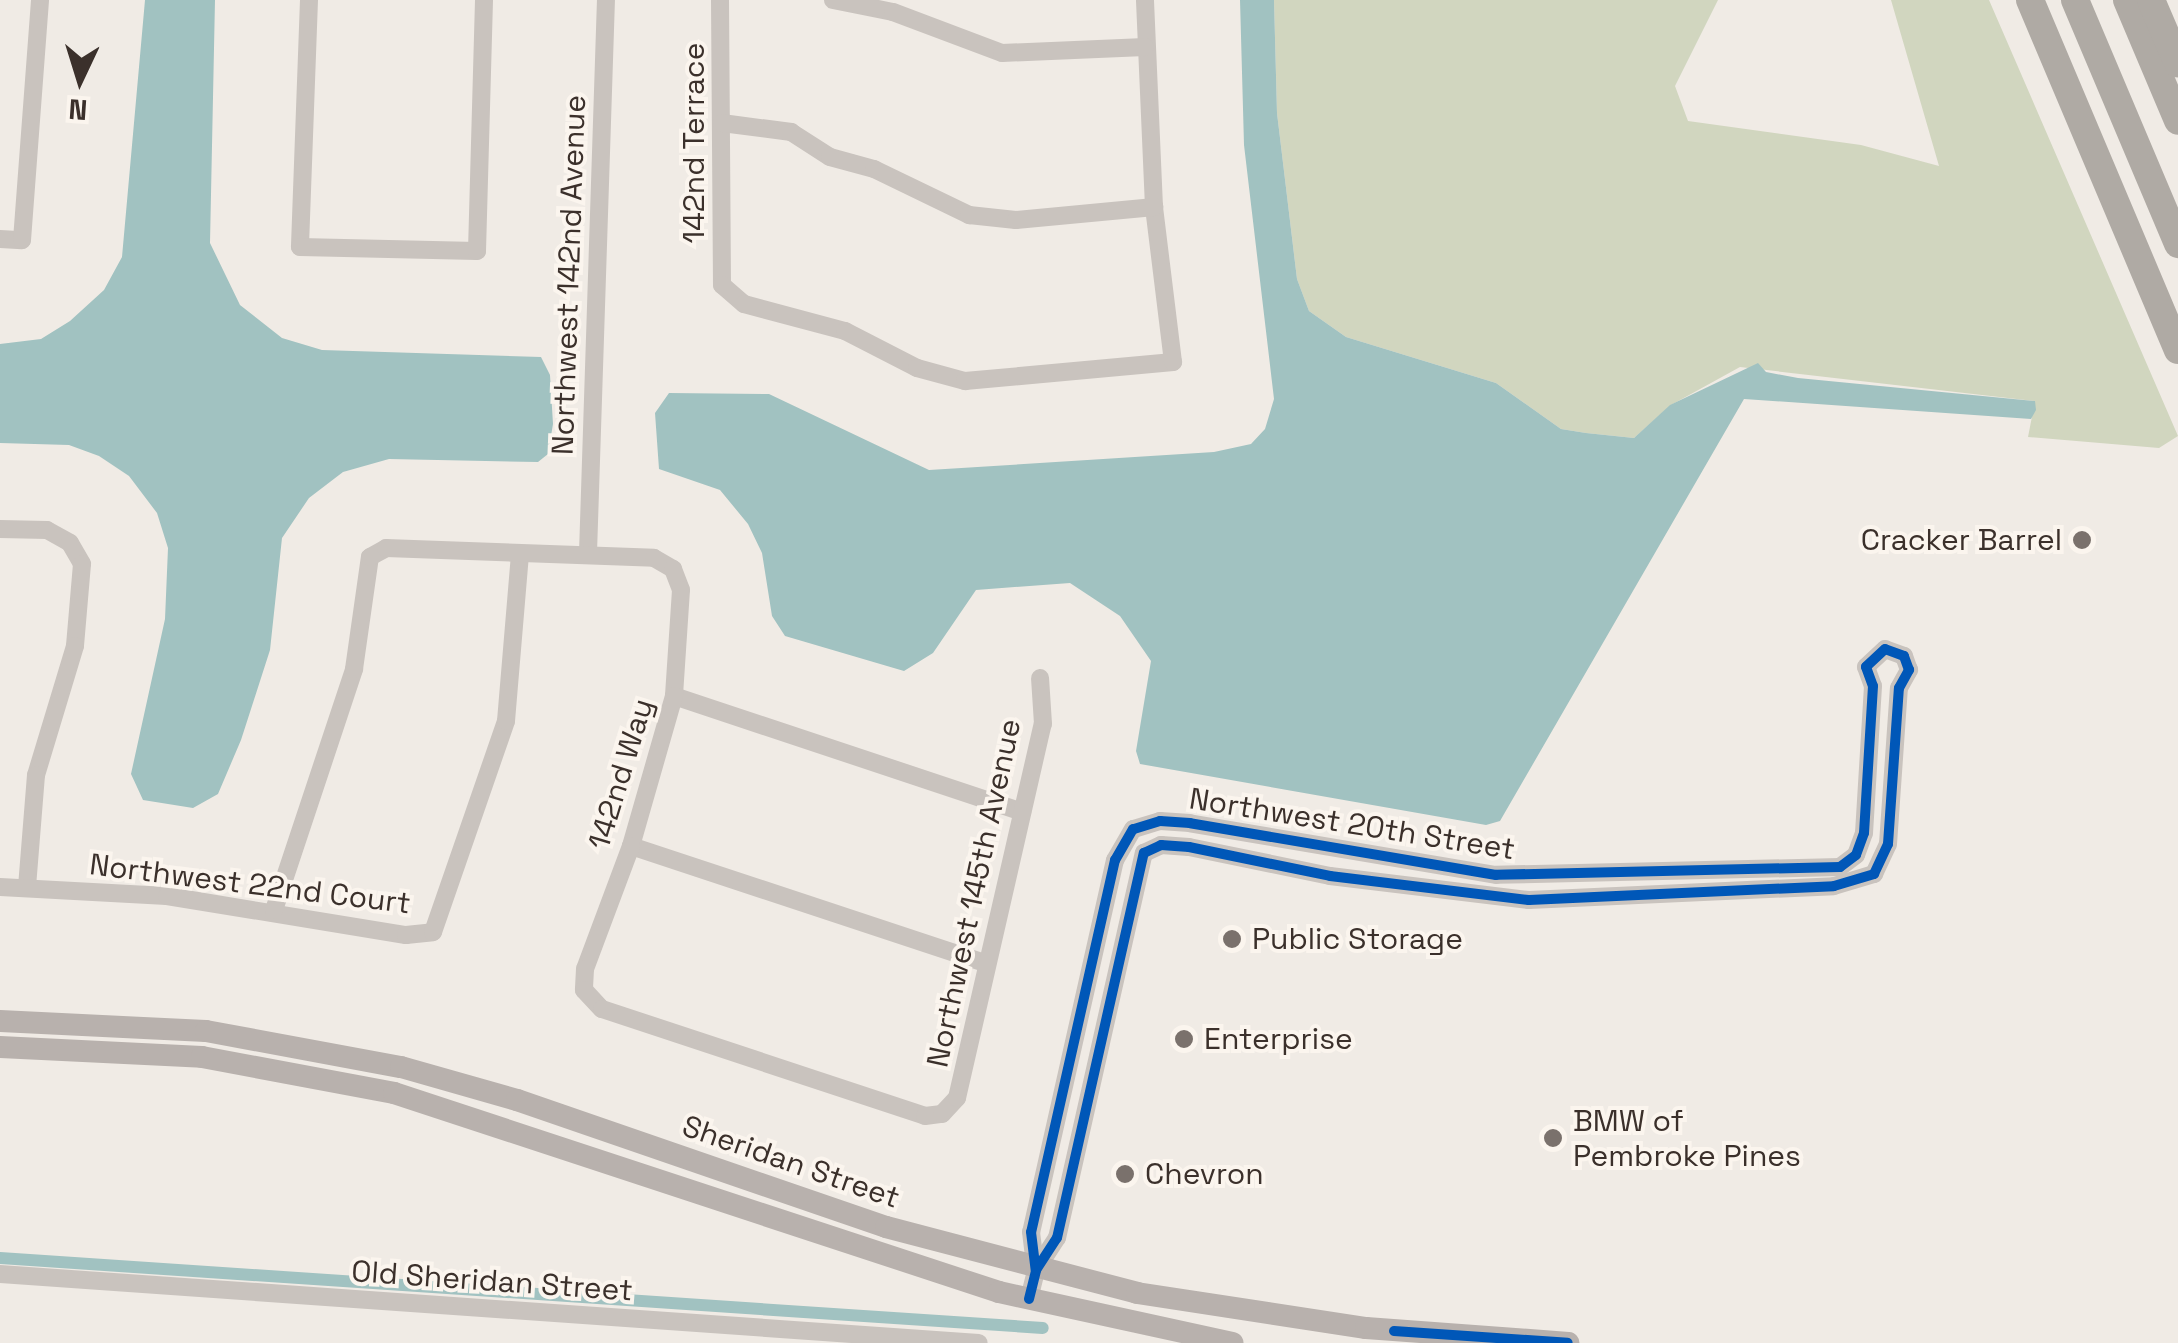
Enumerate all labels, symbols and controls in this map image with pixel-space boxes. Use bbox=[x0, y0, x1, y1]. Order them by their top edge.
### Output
north arrow bbox=[30, 30, 130, 130]
street label: 142nd Terrace bbox=[676, 42, 712, 244]
text: N bbox=[67, 91, 89, 129]
street label: Northwest 142nd Avenue bbox=[545, 94, 593, 456]
place label: Cracker Barrel bbox=[1861, 522, 2062, 558]
marker: Cracker Barrel bbox=[2071, 529, 2093, 551]
street label: 142nd Way bbox=[581, 694, 661, 854]
street label: Northwest 145th Avenue bbox=[919, 715, 1029, 1071]
street label: Northwest 20th Street bbox=[1187, 780, 1517, 868]
street label: Northwest 22nd Court bbox=[87, 846, 413, 922]
place label: Public Storage bbox=[1252, 921, 1463, 957]
marker: Public Storage bbox=[1221, 928, 1243, 950]
place label: Enterprise bbox=[1204, 1021, 1353, 1057]
marker: Enterprise bbox=[1173, 1028, 1195, 1050]
place label: BMW of Pembroke Pines bbox=[1573, 1103, 1801, 1174]
street label: Sheridan Street bbox=[678, 1108, 904, 1216]
marker: BMW of Pembroke Pines bbox=[1542, 1127, 1564, 1149]
place label: Chevron bbox=[1145, 1156, 1264, 1192]
marker: Chevron bbox=[1114, 1163, 1136, 1185]
street label: Old Sheridan Street bbox=[350, 1253, 634, 1309]

